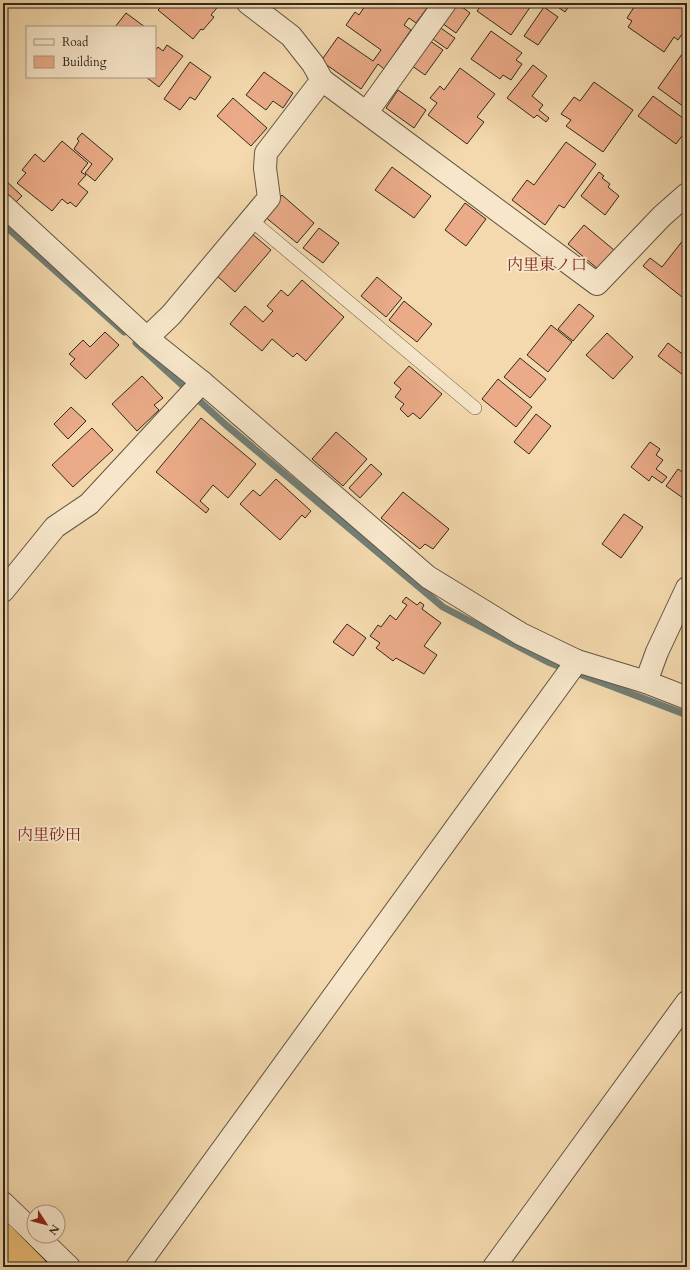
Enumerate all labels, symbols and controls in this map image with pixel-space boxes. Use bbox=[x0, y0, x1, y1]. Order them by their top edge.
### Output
legend bbox=[26, 26, 156, 78]
text: Road bbox=[62, 34, 89, 50]
text: Building bbox=[62, 54, 107, 70]
district label: 内里東ノ口 bbox=[507, 254, 587, 276]
district label: 内里砂田 bbox=[17, 824, 81, 846]
north arrow bbox=[26, 1204, 66, 1244]
text: N bbox=[45, 1221, 63, 1238]

